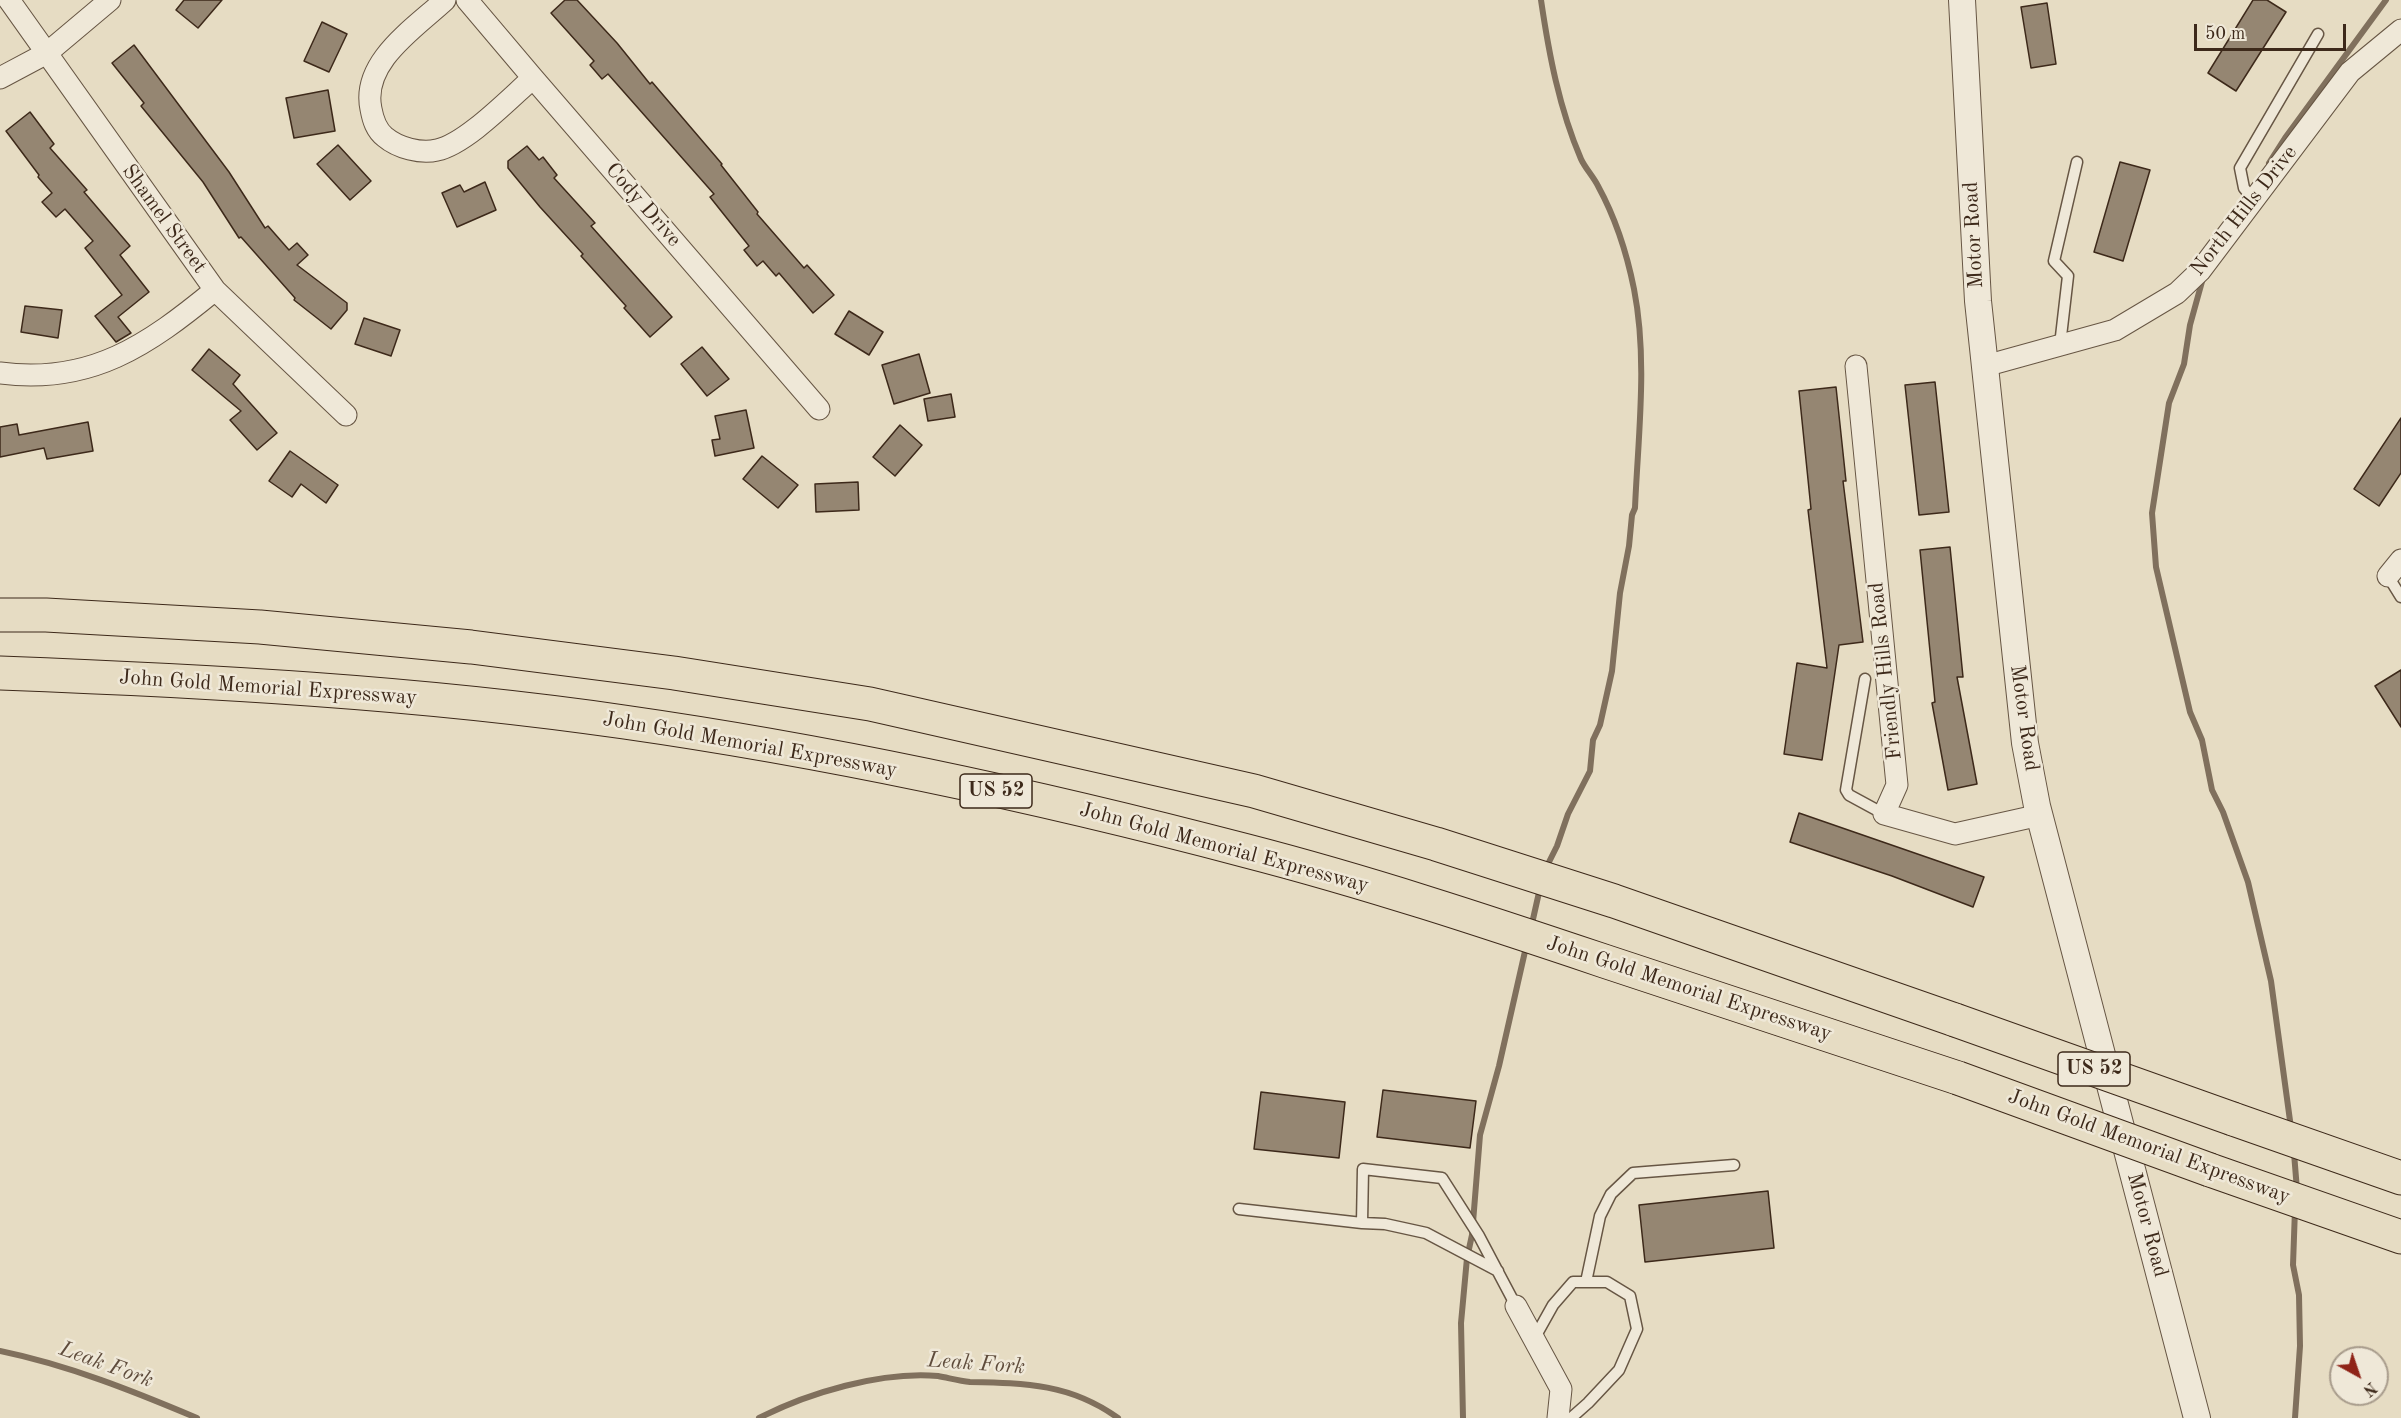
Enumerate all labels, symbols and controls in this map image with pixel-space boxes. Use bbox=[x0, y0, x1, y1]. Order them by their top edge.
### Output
scale bar bbox=[2197, 12, 2348, 50]
text: 50 m bbox=[2205, 25, 2245, 43]
street label: North Hills Drive bbox=[2185, 141, 2303, 281]
street label: Cody Drive bbox=[600, 158, 686, 252]
street label: Shamel Street bbox=[116, 160, 212, 278]
street label: Motor Road bbox=[1959, 181, 1989, 289]
street label: Friendly Hills Road bbox=[1864, 581, 1908, 761]
street label: Motor Road bbox=[2004, 663, 2044, 773]
street label: John Gold Memorial Expressway bbox=[118, 665, 418, 711]
street label: John Gold Memorial Expressway bbox=[601, 707, 899, 783]
road number: US 52 bbox=[960, 774, 1032, 808]
street label: John Gold Memorial Expressway bbox=[1077, 797, 1371, 899]
street label: John Gold Memorial Expressway bbox=[1543, 931, 1835, 1047]
road number: US 52 bbox=[2058, 1052, 2130, 1086]
street label: John Gold Memorial Expressway bbox=[2004, 1084, 2294, 1210]
street label: Motor Road bbox=[2121, 1170, 2173, 1280]
water label: Leak Fork bbox=[55, 1336, 157, 1394]
north arrow bbox=[2329, 1346, 2389, 1406]
water label: Leak Fork bbox=[926, 1347, 1026, 1381]
text: N bbox=[2359, 1378, 2379, 1398]

